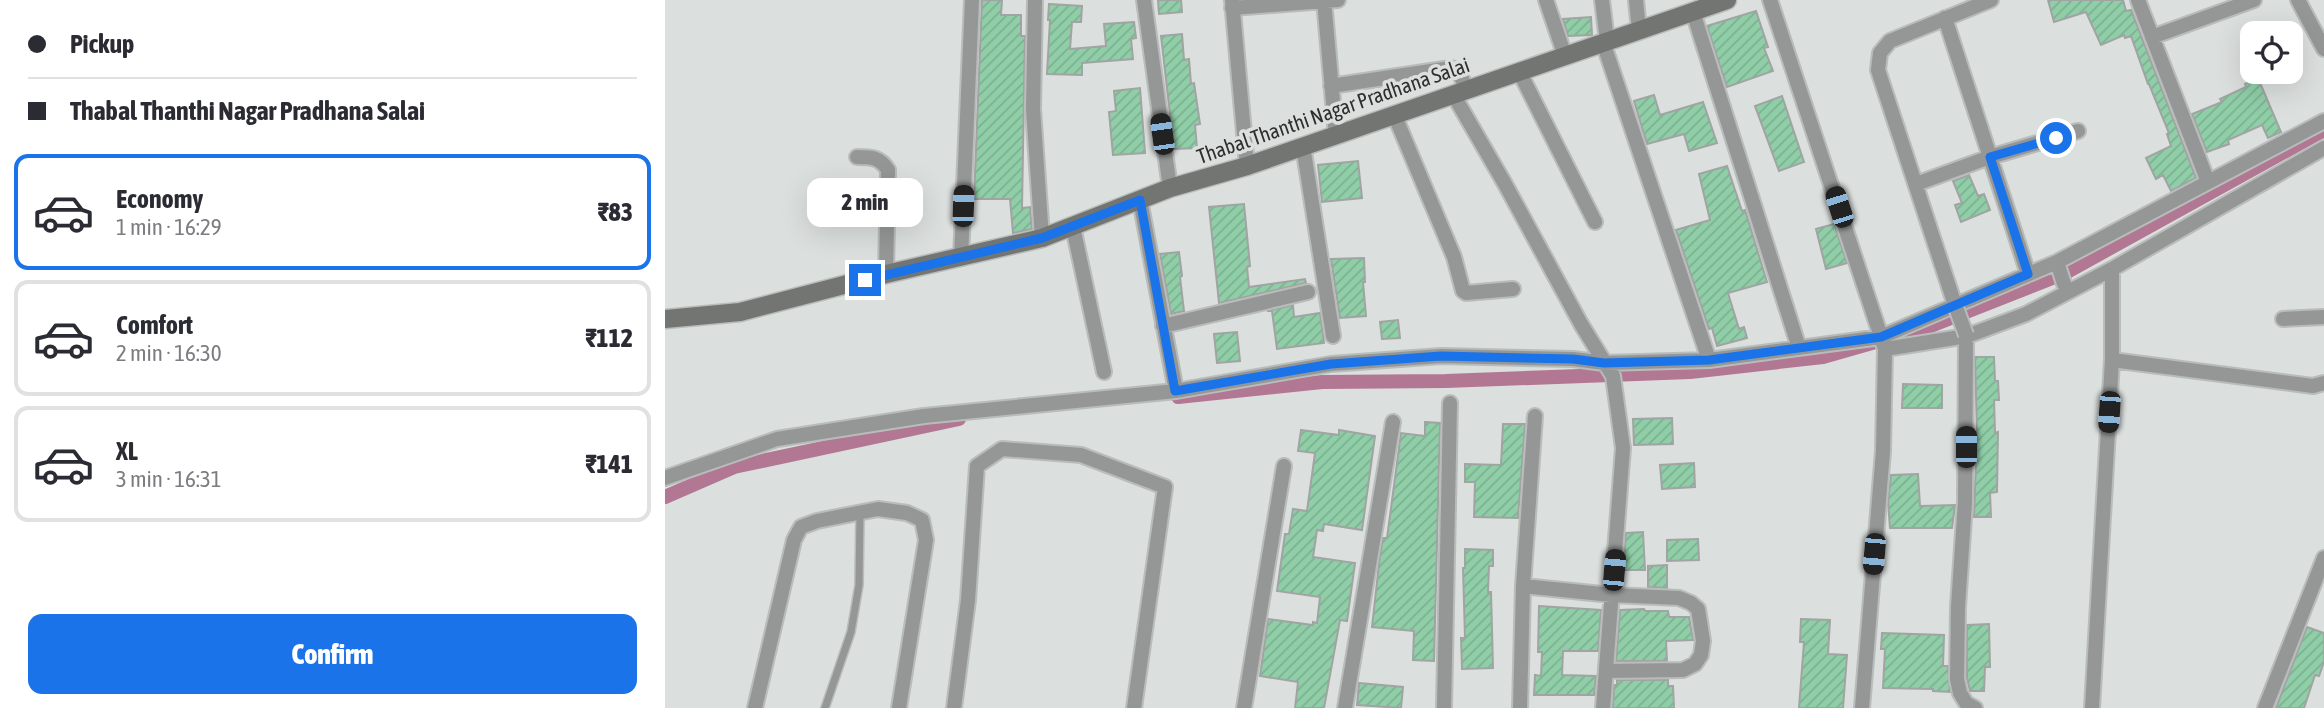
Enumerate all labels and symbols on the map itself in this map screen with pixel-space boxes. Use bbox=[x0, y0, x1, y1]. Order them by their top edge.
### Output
street label: Thabal Thanthi Nagar Pradhana Salai bbox=[1194, 52, 1472, 168]
car bbox=[1149, 112, 1176, 156]
route start bbox=[2040, 122, 2072, 154]
callout: 2 min bbox=[807, 178, 923, 228]
car bbox=[1823, 184, 1856, 230]
car bbox=[952, 185, 975, 227]
route end bbox=[849, 264, 881, 296]
car bbox=[2098, 390, 2121, 434]
car bbox=[1956, 426, 1977, 468]
car bbox=[1862, 532, 1887, 576]
car bbox=[1602, 548, 1627, 592]

